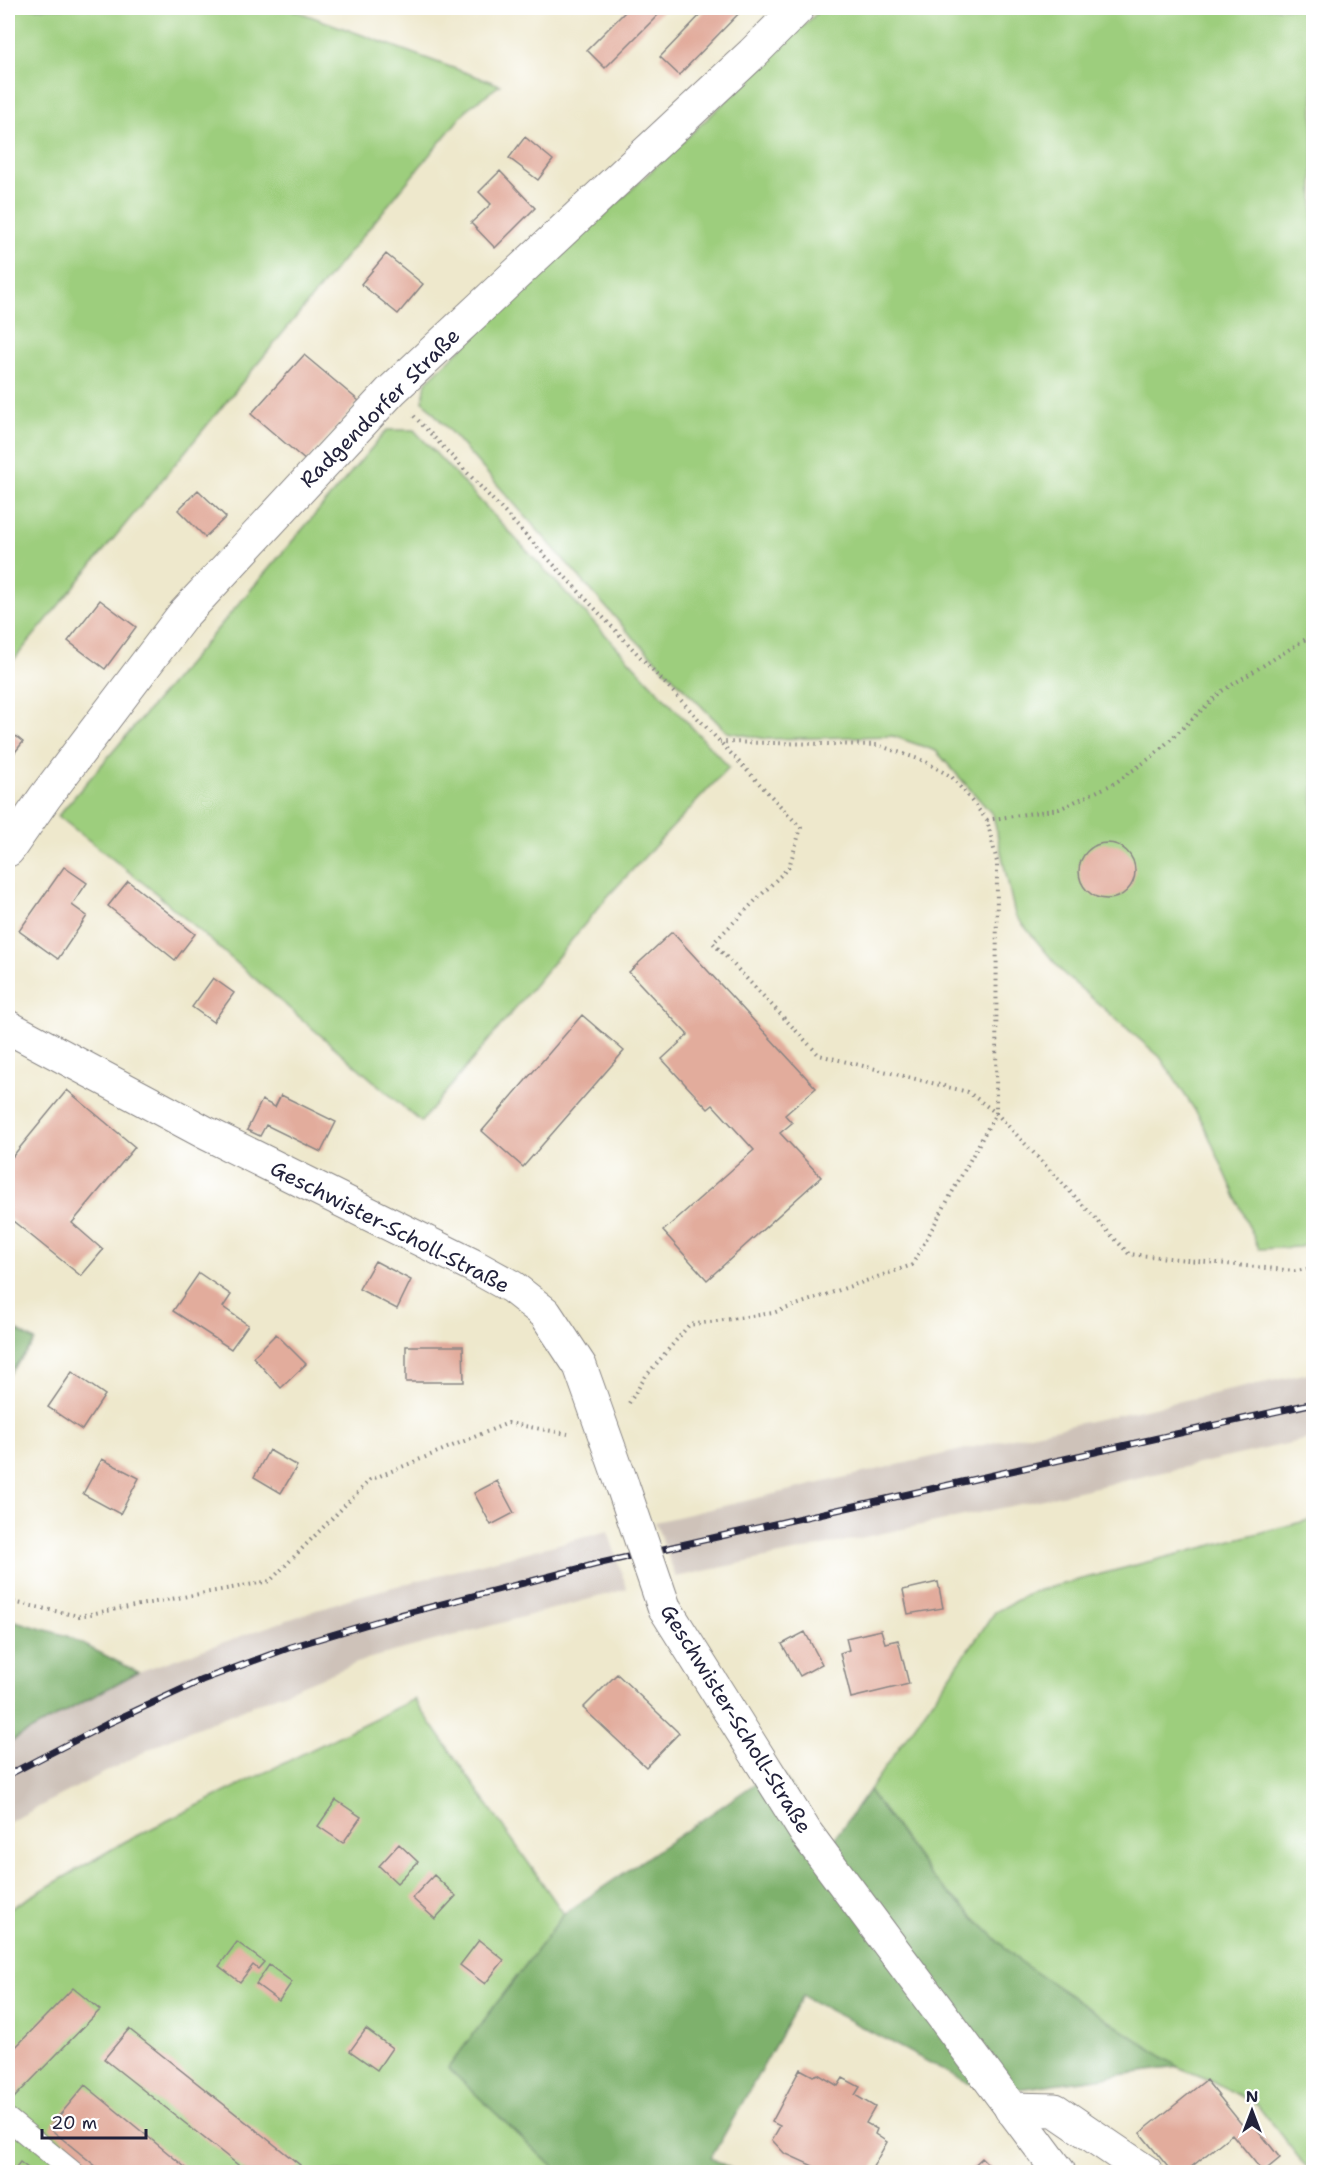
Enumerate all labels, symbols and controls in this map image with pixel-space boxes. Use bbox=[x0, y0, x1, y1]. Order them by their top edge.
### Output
street label: Radgendorfer Straße bbox=[294, 322, 466, 494]
street label: Geschwister-Scholl-Straße bbox=[266, 1154, 514, 1300]
street label: Geschwister-Scholl-Straße bbox=[654, 1599, 818, 1839]
north arrow bbox=[1222, 2081, 1282, 2141]
text: N bbox=[1246, 2086, 1258, 2107]
scale bar bbox=[42, 2102, 146, 2140]
text: 20 m bbox=[51, 2111, 97, 2135]

